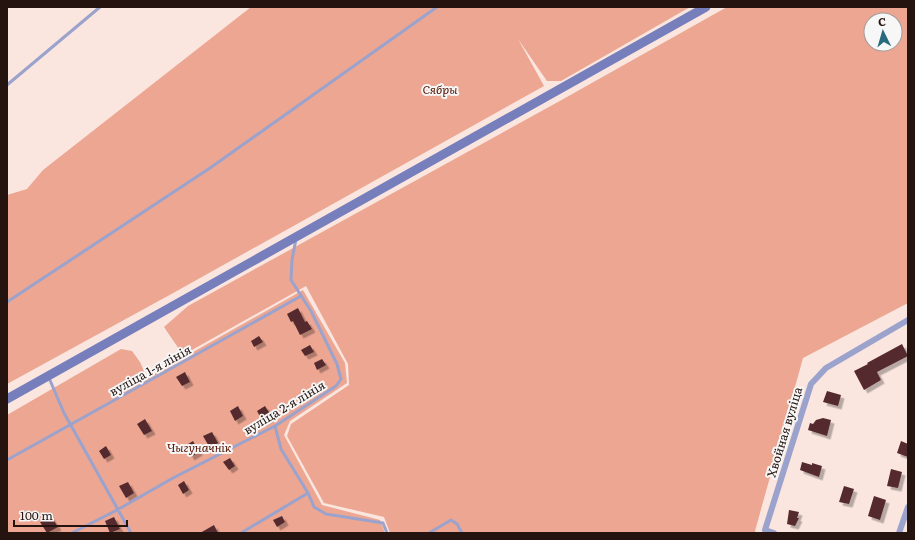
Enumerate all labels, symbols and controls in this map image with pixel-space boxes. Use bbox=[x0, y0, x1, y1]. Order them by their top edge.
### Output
north arrow bbox=[863, 12, 903, 52]
text: С bbox=[877, 13, 887, 29]
park label: Сябры bbox=[422, 80, 458, 98]
street label: вуліца 1-я лінія bbox=[106, 340, 194, 400]
street label: вуліца 2-я лінія bbox=[240, 375, 328, 439]
street label: Хвойная вуліца bbox=[762, 384, 806, 480]
park label: Чыгуначнік bbox=[167, 438, 232, 456]
scale bar bbox=[14, 502, 127, 528]
text: 100 m bbox=[20, 506, 53, 524]

